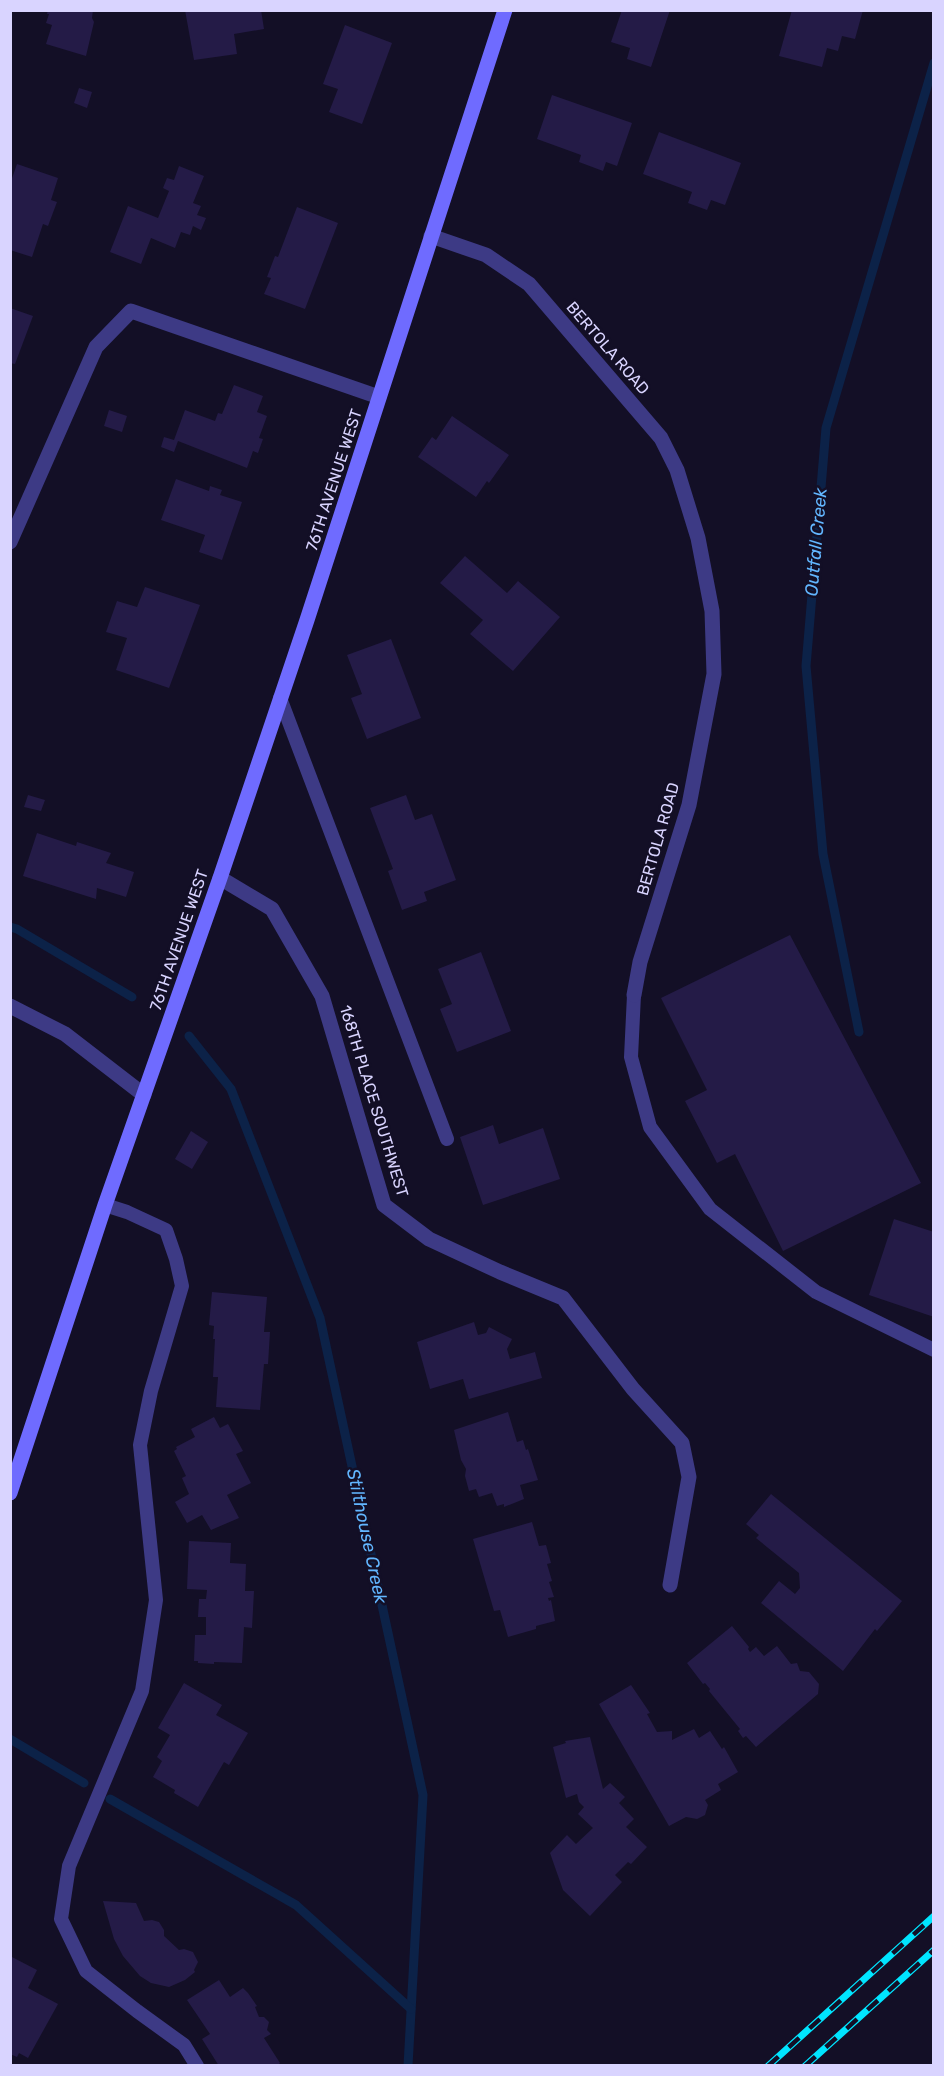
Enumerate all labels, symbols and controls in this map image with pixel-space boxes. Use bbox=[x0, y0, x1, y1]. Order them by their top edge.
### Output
street label: BERTOLA ROAD bbox=[563, 298, 653, 398]
street label: 76TH AVENUE WEST bbox=[302, 407, 366, 553]
water label: Outfall Creek bbox=[800, 486, 832, 597]
street label: BERTOLA ROAD bbox=[633, 780, 683, 898]
street label: 76TH AVENUE WEST bbox=[146, 867, 212, 1013]
street label: 168TH PLACE SOUTHWEST bbox=[336, 1003, 412, 1199]
water label: Stilthouse Creek bbox=[342, 1466, 392, 1606]

